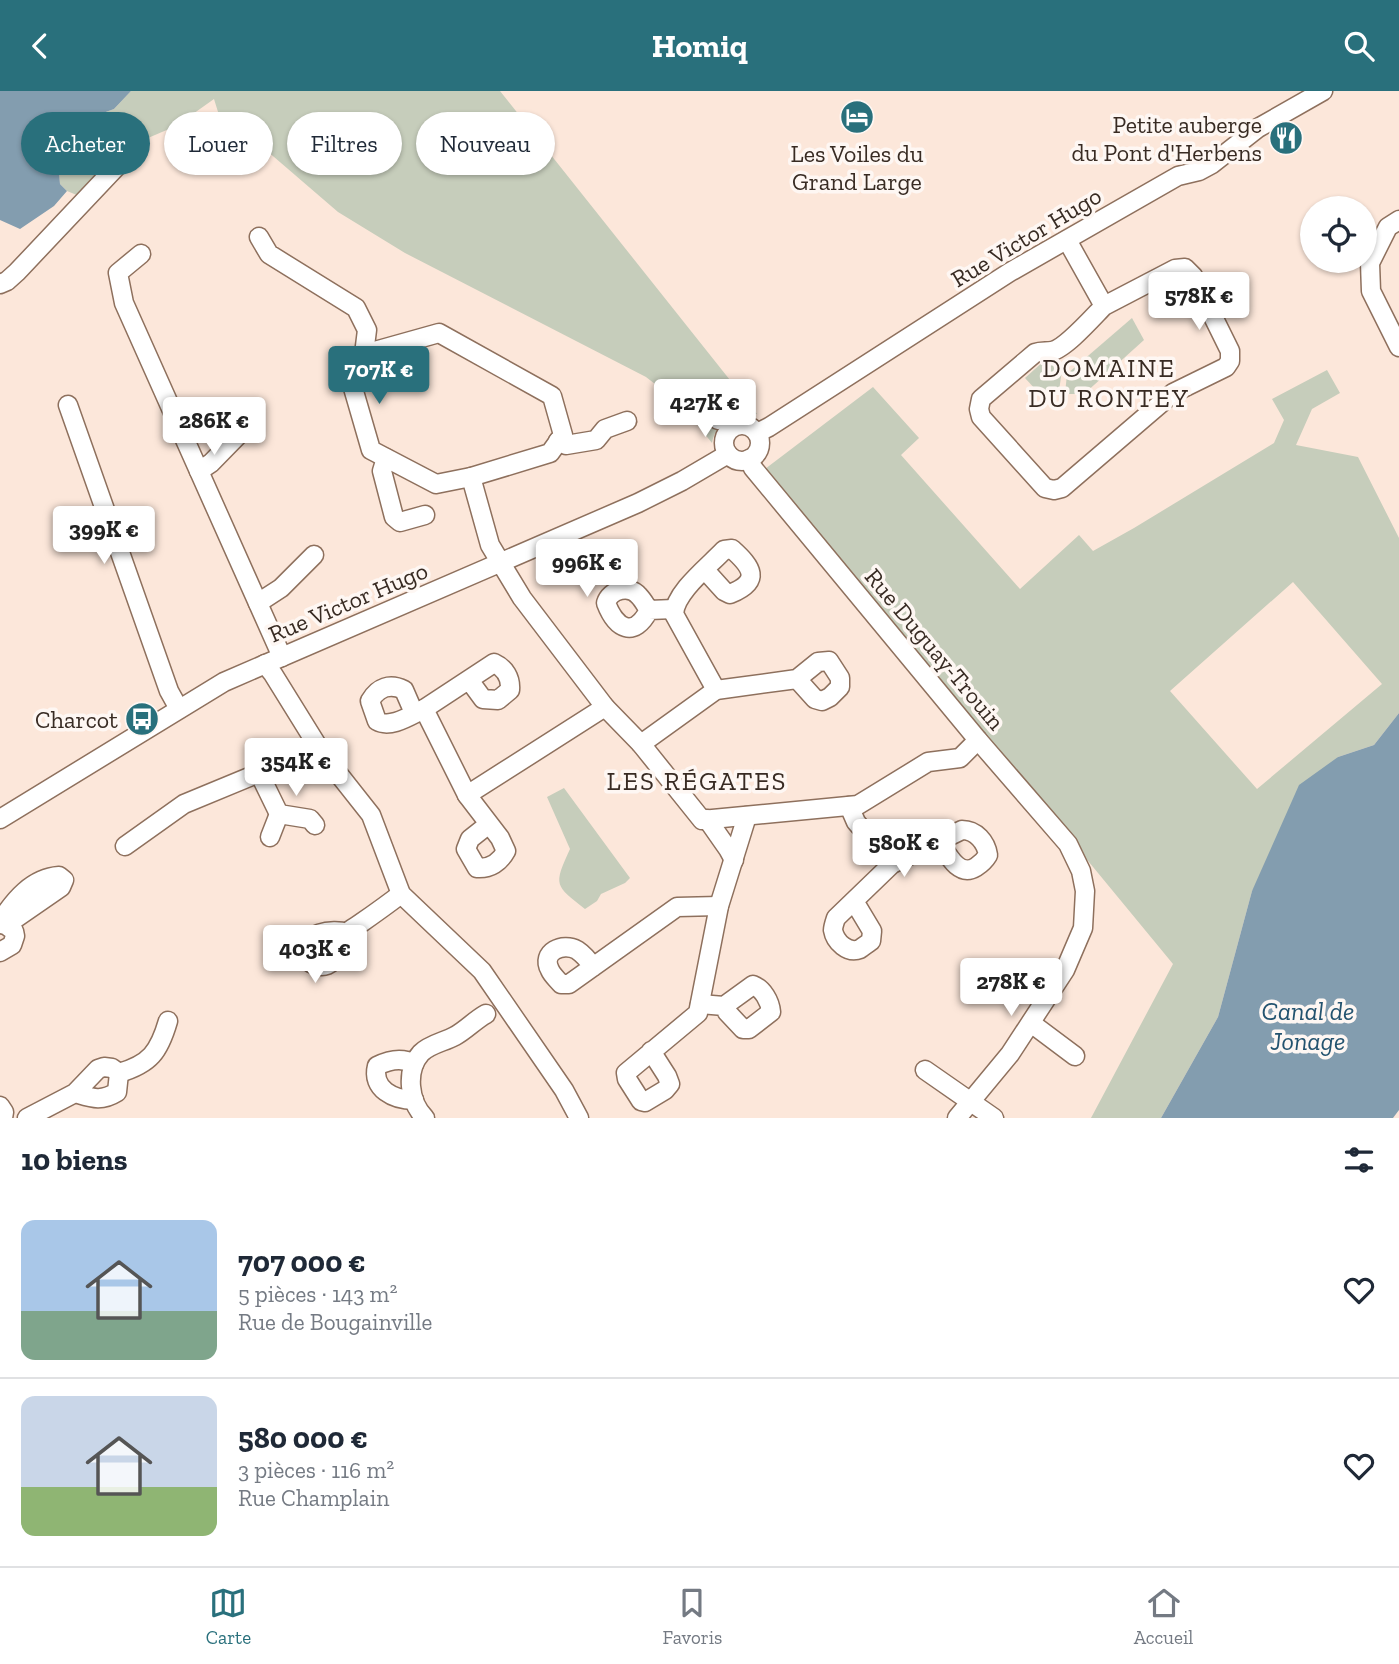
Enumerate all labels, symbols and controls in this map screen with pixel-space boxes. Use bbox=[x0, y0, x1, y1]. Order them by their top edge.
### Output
icon: back bbox=[21, 27, 59, 65]
text: Homiq bbox=[652, 27, 747, 65]
icon: search bbox=[1340, 27, 1378, 65]
hotel icon: Les Voiles du Grand Large bbox=[838, 98, 876, 136]
place label: Petite auberge du Pont d'Herbens bbox=[1071, 110, 1262, 167]
chip: Acheter bbox=[21, 112, 150, 175]
chip: Louer bbox=[164, 112, 273, 175]
chip: Filtres bbox=[287, 112, 402, 175]
chip: Nouveau bbox=[416, 112, 555, 175]
restaurant icon: Petite auberge du Pont d'Herbens bbox=[1267, 119, 1305, 157]
place label: Les Voiles du Grand Large bbox=[791, 139, 924, 196]
street label: Rue Victor Hugo bbox=[946, 181, 1106, 293]
map controls bbox=[1300, 196, 1377, 273]
button: locate bbox=[1300, 196, 1377, 273]
pin: 578K € bbox=[1142, 273, 1256, 332]
text: 578K € bbox=[1164, 281, 1234, 309]
pin: 707K € bbox=[322, 347, 436, 406]
district label: DOMAINE DU RONTEY bbox=[1028, 352, 1190, 414]
text: 707K € bbox=[344, 355, 414, 383]
pin: 427K € bbox=[648, 379, 762, 439]
text: 427K € bbox=[670, 388, 740, 416]
pin: 286K € bbox=[157, 397, 271, 457]
text: 286K € bbox=[179, 406, 249, 434]
pin: 399K € bbox=[47, 507, 161, 566]
text: 399K € bbox=[69, 515, 139, 543]
pin: 996K € bbox=[530, 539, 644, 599]
text: 996K € bbox=[552, 548, 622, 576]
street label: Rue Victor Hugo bbox=[264, 555, 432, 649]
street label: Rue Duguay-Trouin bbox=[859, 562, 1011, 736]
bus stop icon: Charcot bbox=[123, 700, 161, 738]
place label: Charcot bbox=[35, 705, 118, 734]
pin: 354K € bbox=[239, 739, 353, 798]
text: 354K € bbox=[261, 747, 331, 775]
district label: LES RÉGATES bbox=[607, 765, 787, 797]
pin: 580K € bbox=[847, 819, 961, 879]
text: 580K € bbox=[868, 828, 940, 856]
pin: 403K € bbox=[258, 925, 372, 985]
text: 403K € bbox=[279, 934, 351, 962]
pin: 278K € bbox=[954, 958, 1068, 1018]
text: 278K € bbox=[976, 967, 1046, 995]
water label: Canal de Jonage bbox=[1262, 995, 1354, 1057]
icon: filters bbox=[1340, 1141, 1378, 1179]
text: 10 biens bbox=[21, 1142, 128, 1178]
text: 707 000 € bbox=[238, 1244, 366, 1280]
icon: home bbox=[77, 1248, 161, 1332]
icon: heart bbox=[1340, 1271, 1378, 1309]
text: 5 pièces · 143 m² bbox=[238, 1280, 397, 1308]
text: Rue de Bougainville bbox=[238, 1308, 432, 1336]
text: 580 000 € bbox=[238, 1420, 368, 1456]
icon: home bbox=[77, 1424, 161, 1508]
icon: heart bbox=[1340, 1447, 1378, 1485]
text: 3 pièces · 116 m² bbox=[238, 1456, 394, 1484]
text: Rue Champlain bbox=[238, 1484, 389, 1512]
tab: Carte bbox=[206, 1584, 251, 1649]
tab: Favoris bbox=[662, 1584, 722, 1649]
tab: Accueil bbox=[1134, 1584, 1193, 1649]

